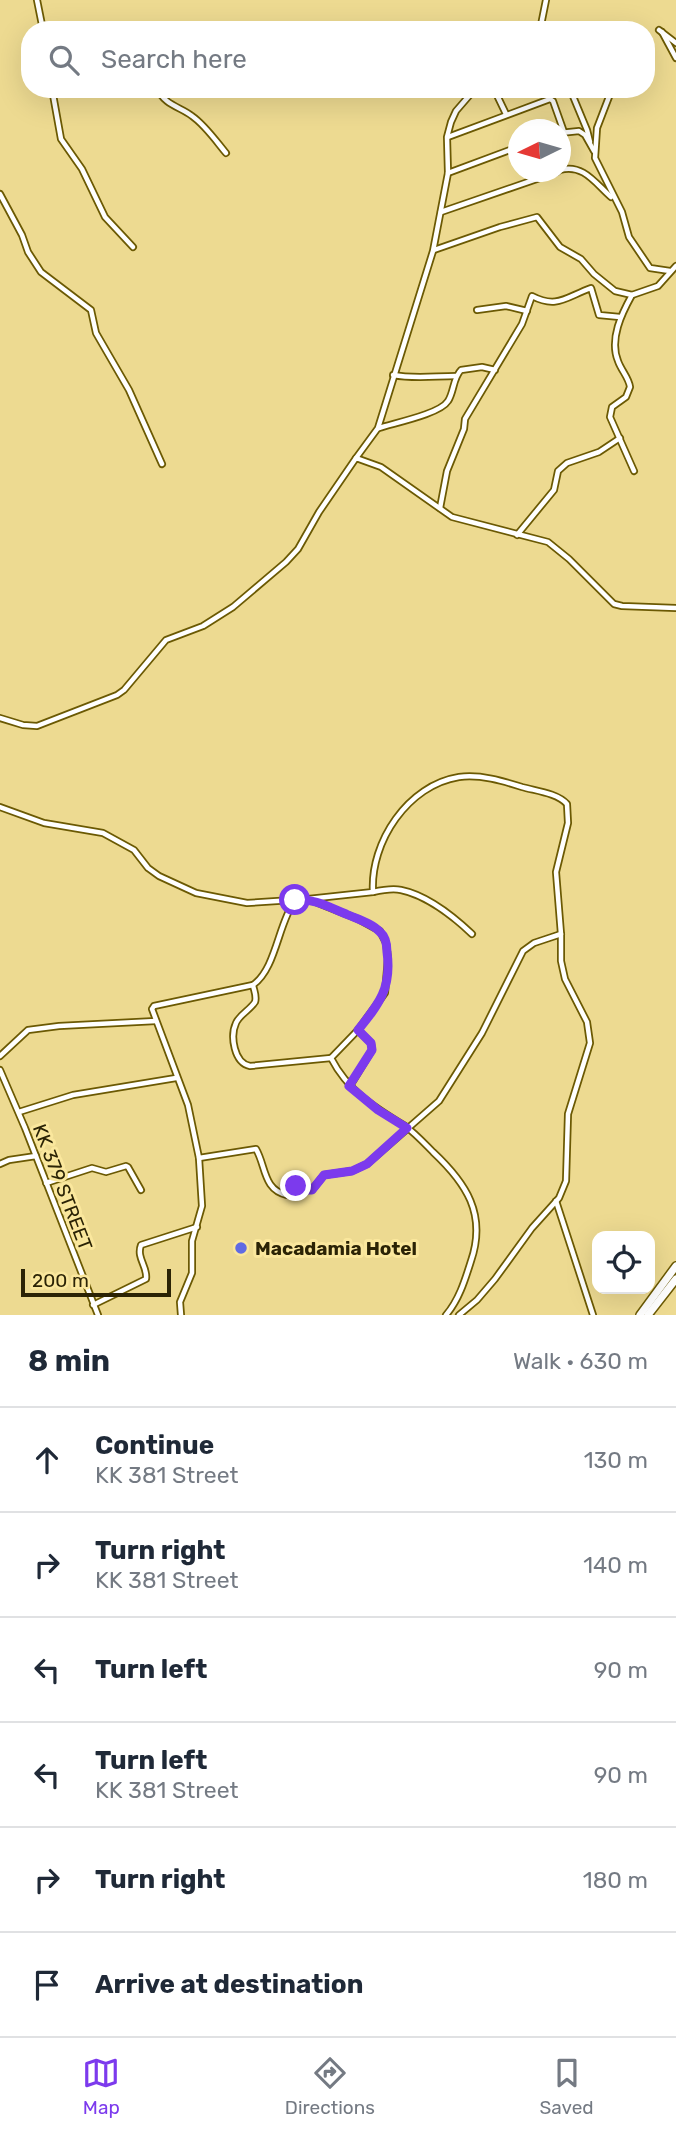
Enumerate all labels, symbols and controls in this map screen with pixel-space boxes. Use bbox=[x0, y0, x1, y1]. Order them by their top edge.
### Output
search box bbox=[21, 21, 655, 98]
icon: search bbox=[45, 41, 83, 79]
text: Search here bbox=[101, 44, 247, 75]
north arrow bbox=[508, 119, 571, 182]
route start bbox=[279, 884, 310, 915]
street label: KK 379 STREET bbox=[28, 1121, 97, 1254]
route end bbox=[280, 1170, 311, 1201]
map controls bbox=[592, 1231, 655, 1294]
button: locate bbox=[592, 1231, 655, 1294]
place label: Macadamia Hotel bbox=[255, 1237, 417, 1260]
marker: Macadamia Hotel bbox=[233, 1240, 249, 1256]
scale bar bbox=[21, 1266, 172, 1298]
text: 200 m bbox=[32, 1269, 89, 1292]
text: 8 min bbox=[28, 1343, 110, 1379]
text: Walk · 630 m bbox=[513, 1347, 648, 1375]
text: Continue bbox=[95, 1430, 214, 1461]
icon: ahead bbox=[28, 1441, 66, 1479]
text: 130 m bbox=[584, 1446, 648, 1474]
text: KK 381 Street bbox=[95, 1461, 238, 1489]
text: Turn right bbox=[95, 1535, 225, 1566]
icon: right bbox=[28, 1546, 66, 1584]
text: 140 m bbox=[583, 1551, 648, 1579]
text: KK 381 Street bbox=[95, 1566, 238, 1594]
icon: left bbox=[28, 1651, 66, 1689]
text: Turn left bbox=[95, 1654, 207, 1685]
text: 90 m bbox=[594, 1656, 648, 1684]
text: Turn left bbox=[95, 1745, 207, 1776]
icon: left bbox=[28, 1756, 66, 1794]
text: 90 m bbox=[594, 1761, 648, 1789]
text: KK 381 Street bbox=[95, 1776, 238, 1804]
icon: right bbox=[28, 1861, 66, 1899]
text: Turn right bbox=[95, 1864, 225, 1895]
text: 180 m bbox=[583, 1866, 648, 1894]
icon: arrive bbox=[28, 1966, 66, 2004]
text: Arrive at destination bbox=[95, 1969, 363, 2000]
tab: Map bbox=[82, 2054, 120, 2119]
tab: Directions bbox=[285, 2054, 375, 2119]
tab: Saved bbox=[539, 2054, 594, 2119]

